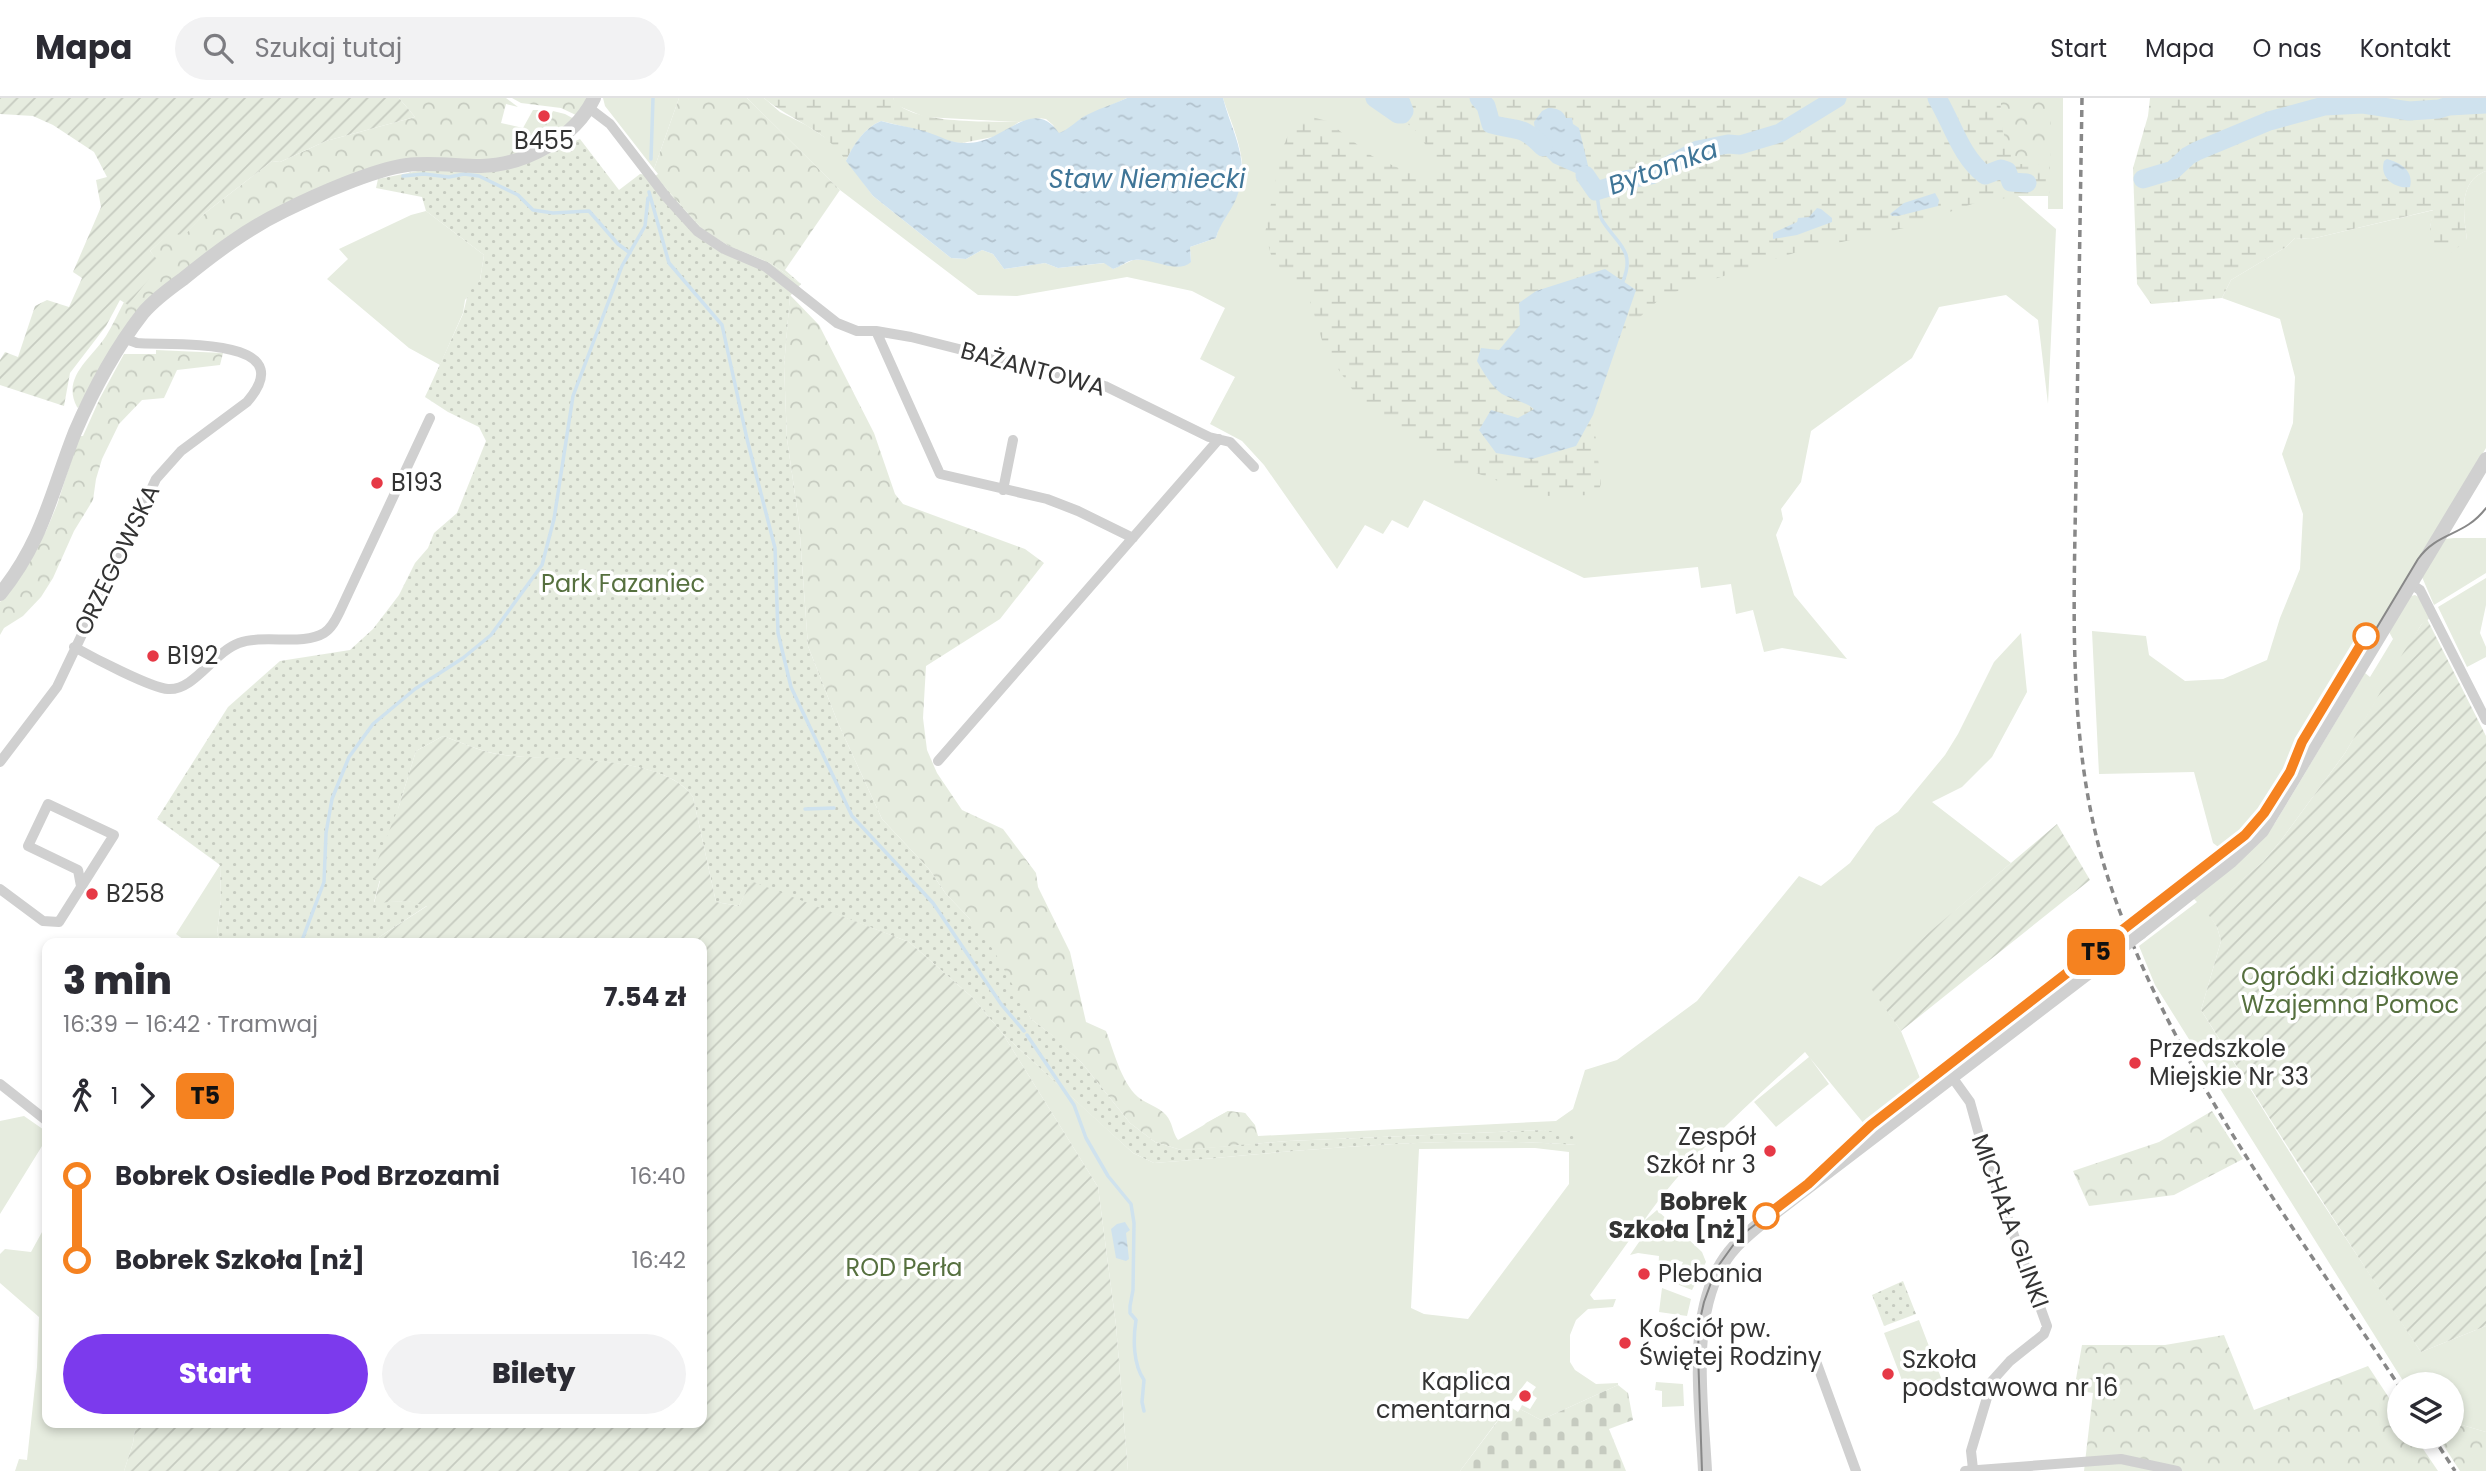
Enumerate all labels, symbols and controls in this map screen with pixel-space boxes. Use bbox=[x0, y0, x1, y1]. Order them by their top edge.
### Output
search box bbox=[175, 17, 665, 80]
text: Mapa bbox=[35, 24, 133, 71]
icon: search bbox=[199, 29, 237, 67]
text: Szukaj tutaj bbox=[255, 30, 402, 66]
text: Start bbox=[2050, 32, 2107, 65]
text: Mapa bbox=[2145, 32, 2214, 65]
text: O nas bbox=[2252, 32, 2322, 65]
text: Kontakt bbox=[2360, 32, 2451, 65]
marker: B455 bbox=[536, 108, 552, 124]
place label: B455 bbox=[514, 124, 574, 157]
water label: Bytomka bbox=[1603, 131, 1723, 203]
water label: Staw Niemiecki bbox=[1049, 161, 1246, 197]
street label: BAŻANTOWA bbox=[957, 333, 1109, 404]
place label: B193 bbox=[391, 466, 443, 499]
marker: B193 bbox=[369, 475, 385, 491]
street label: ORZEGOWSKA bbox=[66, 479, 167, 641]
park label: Park Fazaniec bbox=[541, 567, 705, 600]
unlabelled marker bbox=[2353, 623, 2379, 649]
place label: B192 bbox=[167, 639, 218, 672]
marker: B192 bbox=[145, 648, 161, 664]
place label: B258 bbox=[106, 877, 165, 910]
marker: B258 bbox=[84, 886, 100, 902]
line badge: T5 bbox=[2064, 929, 2128, 975]
text: T5 bbox=[2081, 935, 2111, 968]
text: 3 min bbox=[63, 954, 172, 1007]
park label: Ogródki działkowe Wzajemna Pomoc bbox=[2241, 960, 2459, 1021]
text: 7.54 zł bbox=[604, 979, 686, 1015]
text: 16:39 – 16:42 · Tramwaj bbox=[63, 1008, 318, 1040]
place label: Przedszkole Miejskie Nr 33 bbox=[2149, 1032, 2309, 1093]
marker: Przedszkole Miejskie Nr 33 bbox=[2127, 1055, 2143, 1071]
icon: walk bbox=[63, 1077, 101, 1115]
icon: forward bbox=[128, 1077, 166, 1115]
text: T5 bbox=[190, 1079, 220, 1112]
text: 1 bbox=[111, 1080, 118, 1112]
place label: Zespół Szkół nr 3 bbox=[1646, 1120, 1756, 1181]
street label: MICHAŁA GLINKI bbox=[1964, 1129, 2057, 1312]
marker: Zespół Szkół nr 3 bbox=[1762, 1143, 1778, 1159]
text: Bobrek Osiedle Pod Brzozami bbox=[115, 1158, 500, 1194]
text: 16:40 bbox=[630, 1160, 686, 1192]
place label: Bobrek Szkoła [nż] bbox=[1609, 1185, 1747, 1246]
marker: Bobrek Szkoła [nż] bbox=[1753, 1203, 1779, 1229]
text: Bobrek Szkoła [nż] bbox=[115, 1242, 365, 1278]
text: 16:42 bbox=[631, 1244, 686, 1276]
park label: ROD Perła bbox=[846, 1251, 962, 1284]
place label: Plebania bbox=[1658, 1257, 1763, 1290]
marker: Plebania bbox=[1636, 1266, 1652, 1282]
place label: Kościół pw. Świętej Rodziny bbox=[1639, 1312, 1822, 1373]
button: Start bbox=[63, 1334, 368, 1414]
button: Bilety bbox=[382, 1334, 686, 1414]
marker: Kościół pw. Świętej Rodziny bbox=[1617, 1335, 1633, 1351]
place label: Szkoła podstawowa nr 16 bbox=[1902, 1343, 2118, 1404]
place label: Kaplica cmentarna bbox=[1376, 1365, 1511, 1426]
marker: Szkoła podstawowa nr 16 bbox=[1880, 1366, 1896, 1382]
map controls bbox=[2387, 1372, 2464, 1449]
button: layers bbox=[2387, 1372, 2464, 1449]
marker: Kaplica cmentarna bbox=[1517, 1388, 1533, 1404]

